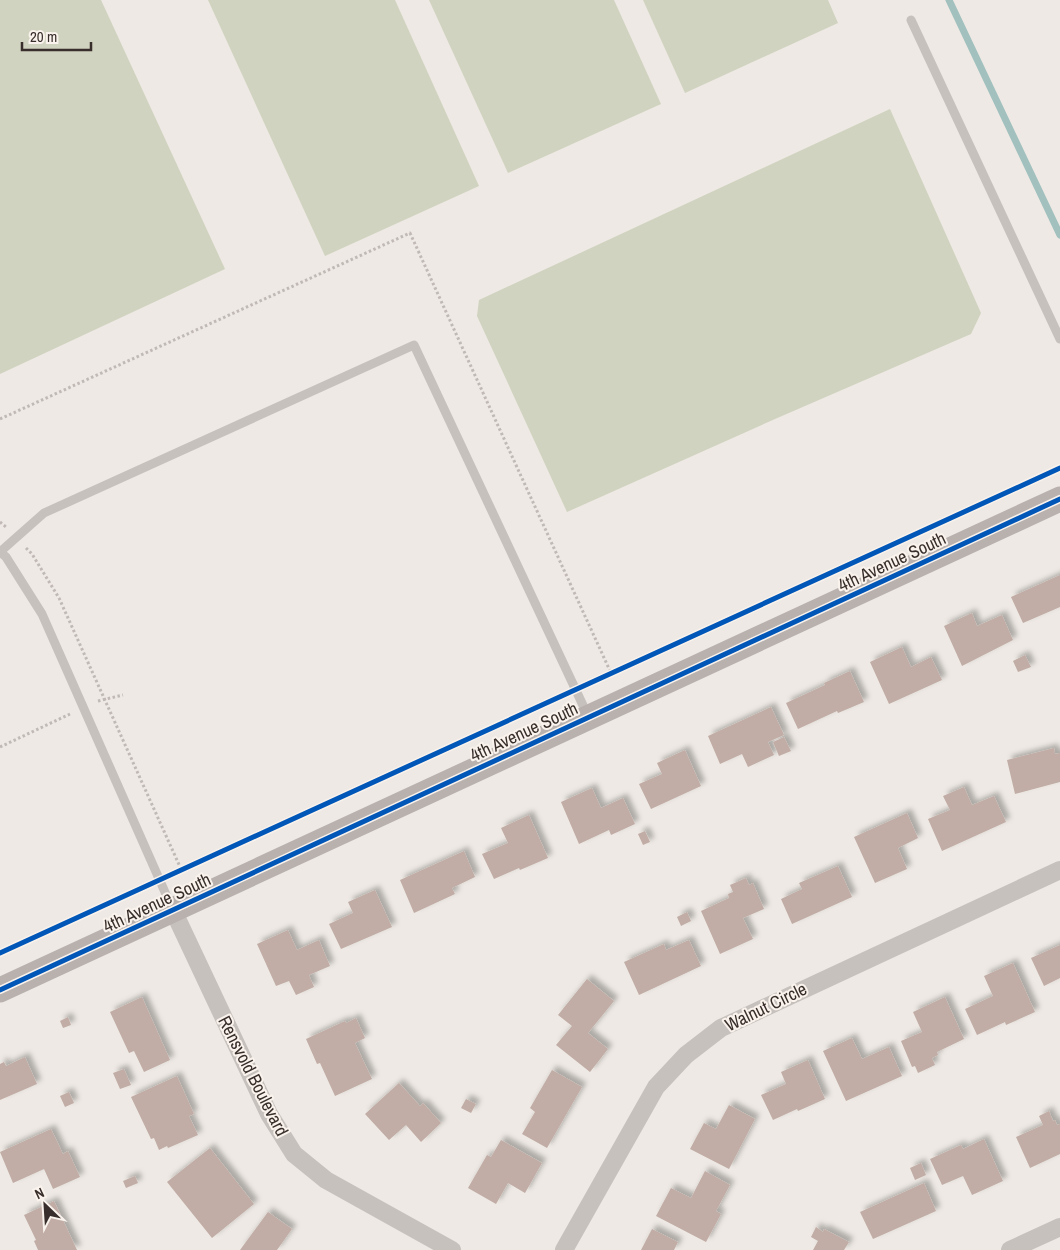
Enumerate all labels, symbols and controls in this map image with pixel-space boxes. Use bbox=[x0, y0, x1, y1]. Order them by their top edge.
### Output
scale bar bbox=[22, 20, 91, 52]
text: 20 m bbox=[30, 26, 57, 47]
street label: 4th Avenue South bbox=[834, 526, 950, 597]
street label: 4th Avenue South bbox=[466, 696, 582, 767]
street label: 4th Avenue South bbox=[99, 867, 215, 938]
street label: Walnut Circle bbox=[721, 976, 811, 1037]
street label: Rensvold Boulevard bbox=[212, 1011, 295, 1140]
north arrow bbox=[20, 1180, 70, 1230]
text: N bbox=[32, 1183, 47, 1203]

